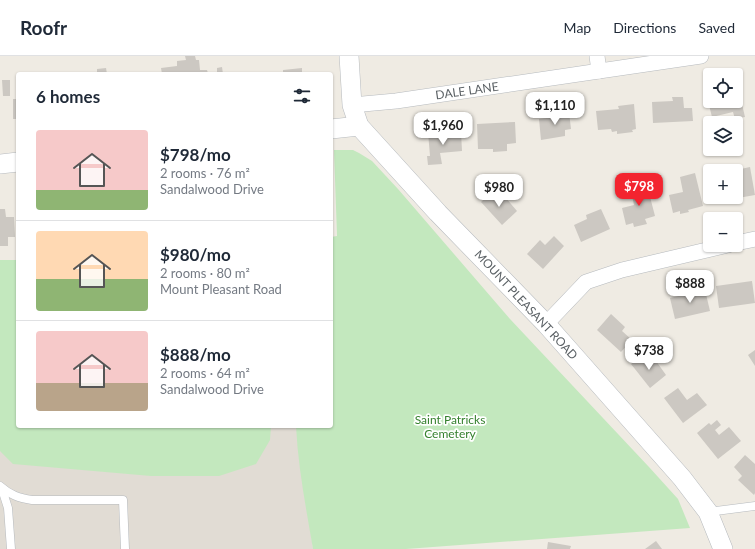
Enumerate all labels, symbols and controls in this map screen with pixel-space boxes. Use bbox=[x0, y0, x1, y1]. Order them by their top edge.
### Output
text: Roofr bbox=[20, 16, 67, 39]
text: Map bbox=[564, 19, 591, 36]
text: Directions bbox=[613, 19, 676, 36]
text: Saved bbox=[698, 19, 735, 36]
map controls bbox=[703, 68, 743, 252]
button: locate bbox=[703, 68, 743, 108]
street label: DALE LANE bbox=[434, 79, 500, 102]
icon: filters bbox=[291, 85, 313, 107]
text: 6 homes bbox=[36, 86, 100, 107]
pin: $1,110 bbox=[522, 92, 588, 126]
text: $1,110 bbox=[535, 97, 575, 113]
pin: $1,960 bbox=[410, 112, 476, 146]
button: layers bbox=[703, 116, 743, 156]
text: $1,960 bbox=[423, 117, 463, 133]
text: $798/mo bbox=[160, 144, 231, 165]
icon: home bbox=[68, 146, 116, 194]
button: + bbox=[703, 164, 743, 204]
text: 2 rooms · 76 m² bbox=[160, 165, 250, 181]
pin: $798 bbox=[615, 173, 663, 207]
pin: $980 bbox=[475, 174, 523, 208]
text: $798 bbox=[624, 178, 654, 194]
text: $980 bbox=[484, 179, 514, 195]
text: Sandalwood Drive bbox=[160, 181, 264, 197]
button: − bbox=[703, 212, 743, 252]
text: $980/mo bbox=[160, 244, 231, 265]
icon: home bbox=[68, 247, 116, 295]
street label: MOUNT PLEASANT ROAD bbox=[472, 247, 581, 363]
text: 2 rooms · 80 m² bbox=[160, 265, 250, 281]
pin: $888 bbox=[666, 270, 714, 304]
text: $888 bbox=[675, 275, 705, 291]
text: Mount Pleasant Road bbox=[160, 281, 282, 297]
pin: $738 bbox=[625, 337, 673, 371]
text: $738 bbox=[634, 342, 664, 358]
text: $888/mo bbox=[160, 344, 231, 365]
icon: home bbox=[68, 347, 116, 395]
text: 2 rooms · 64 m² bbox=[160, 365, 250, 381]
text: Sandalwood Drive bbox=[160, 381, 264, 397]
park label: Saint Patricks Cemetery bbox=[415, 412, 485, 441]

